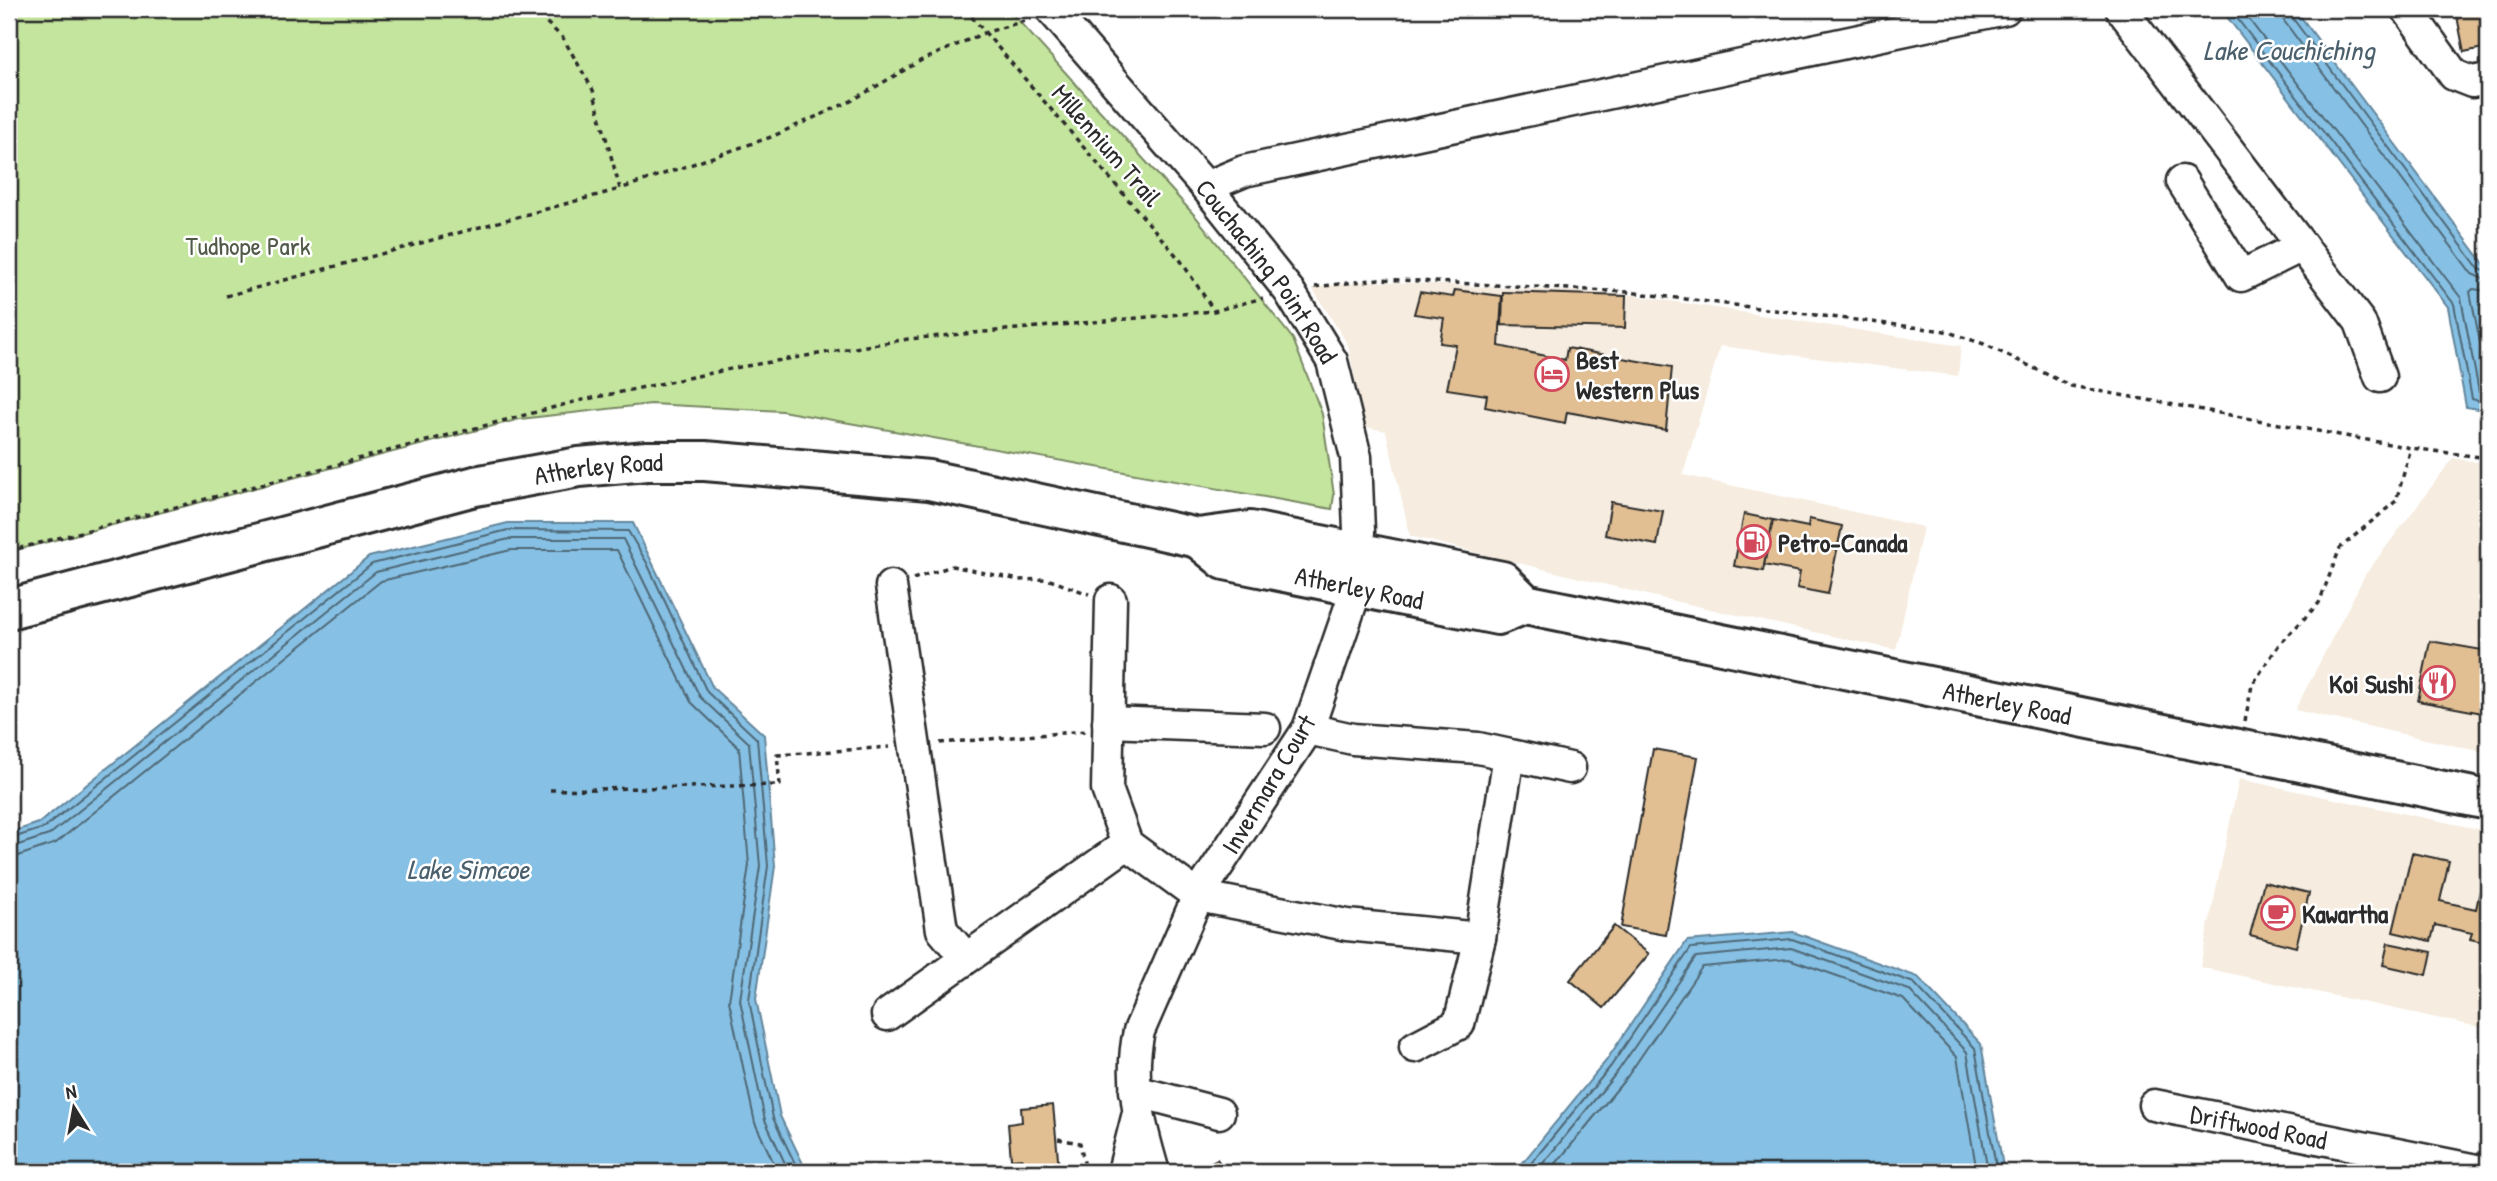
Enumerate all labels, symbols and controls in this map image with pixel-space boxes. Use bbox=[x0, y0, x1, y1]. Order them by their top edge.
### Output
water label: Lake Couchiching bbox=[2203, 31, 2376, 69]
street label: Millennium Trail bbox=[1044, 76, 1170, 214]
street label: Couchaching Point Road bbox=[1188, 171, 1346, 369]
park label: Tudhope Park bbox=[185, 228, 311, 263]
place label: Best Western Plus bbox=[1576, 342, 1699, 407]
hotel icon: Best Western Plus bbox=[1533, 355, 1571, 393]
street label: Atherley Road bbox=[531, 444, 663, 492]
fuel station icon: Petro-Canada bbox=[1735, 523, 1773, 561]
place label: Petro-Canada bbox=[1778, 525, 1908, 560]
street label: Atherley Road bbox=[1292, 557, 1427, 617]
restaurant icon: Koi Sushi bbox=[2419, 664, 2457, 702]
place label: Koi Sushi bbox=[2329, 666, 2414, 701]
street label: Atherley Road bbox=[1940, 672, 2074, 732]
street label: Invermara Court bbox=[1213, 707, 1324, 860]
water label: Lake Simcoe bbox=[407, 850, 531, 888]
cafe icon: Kawartha bbox=[2259, 894, 2297, 932]
place label: Kawartha bbox=[2302, 896, 2389, 931]
north arrow bbox=[38, 1072, 108, 1142]
text: N bbox=[63, 1078, 78, 1105]
street label: Driftwood Road bbox=[2188, 1095, 2330, 1157]

